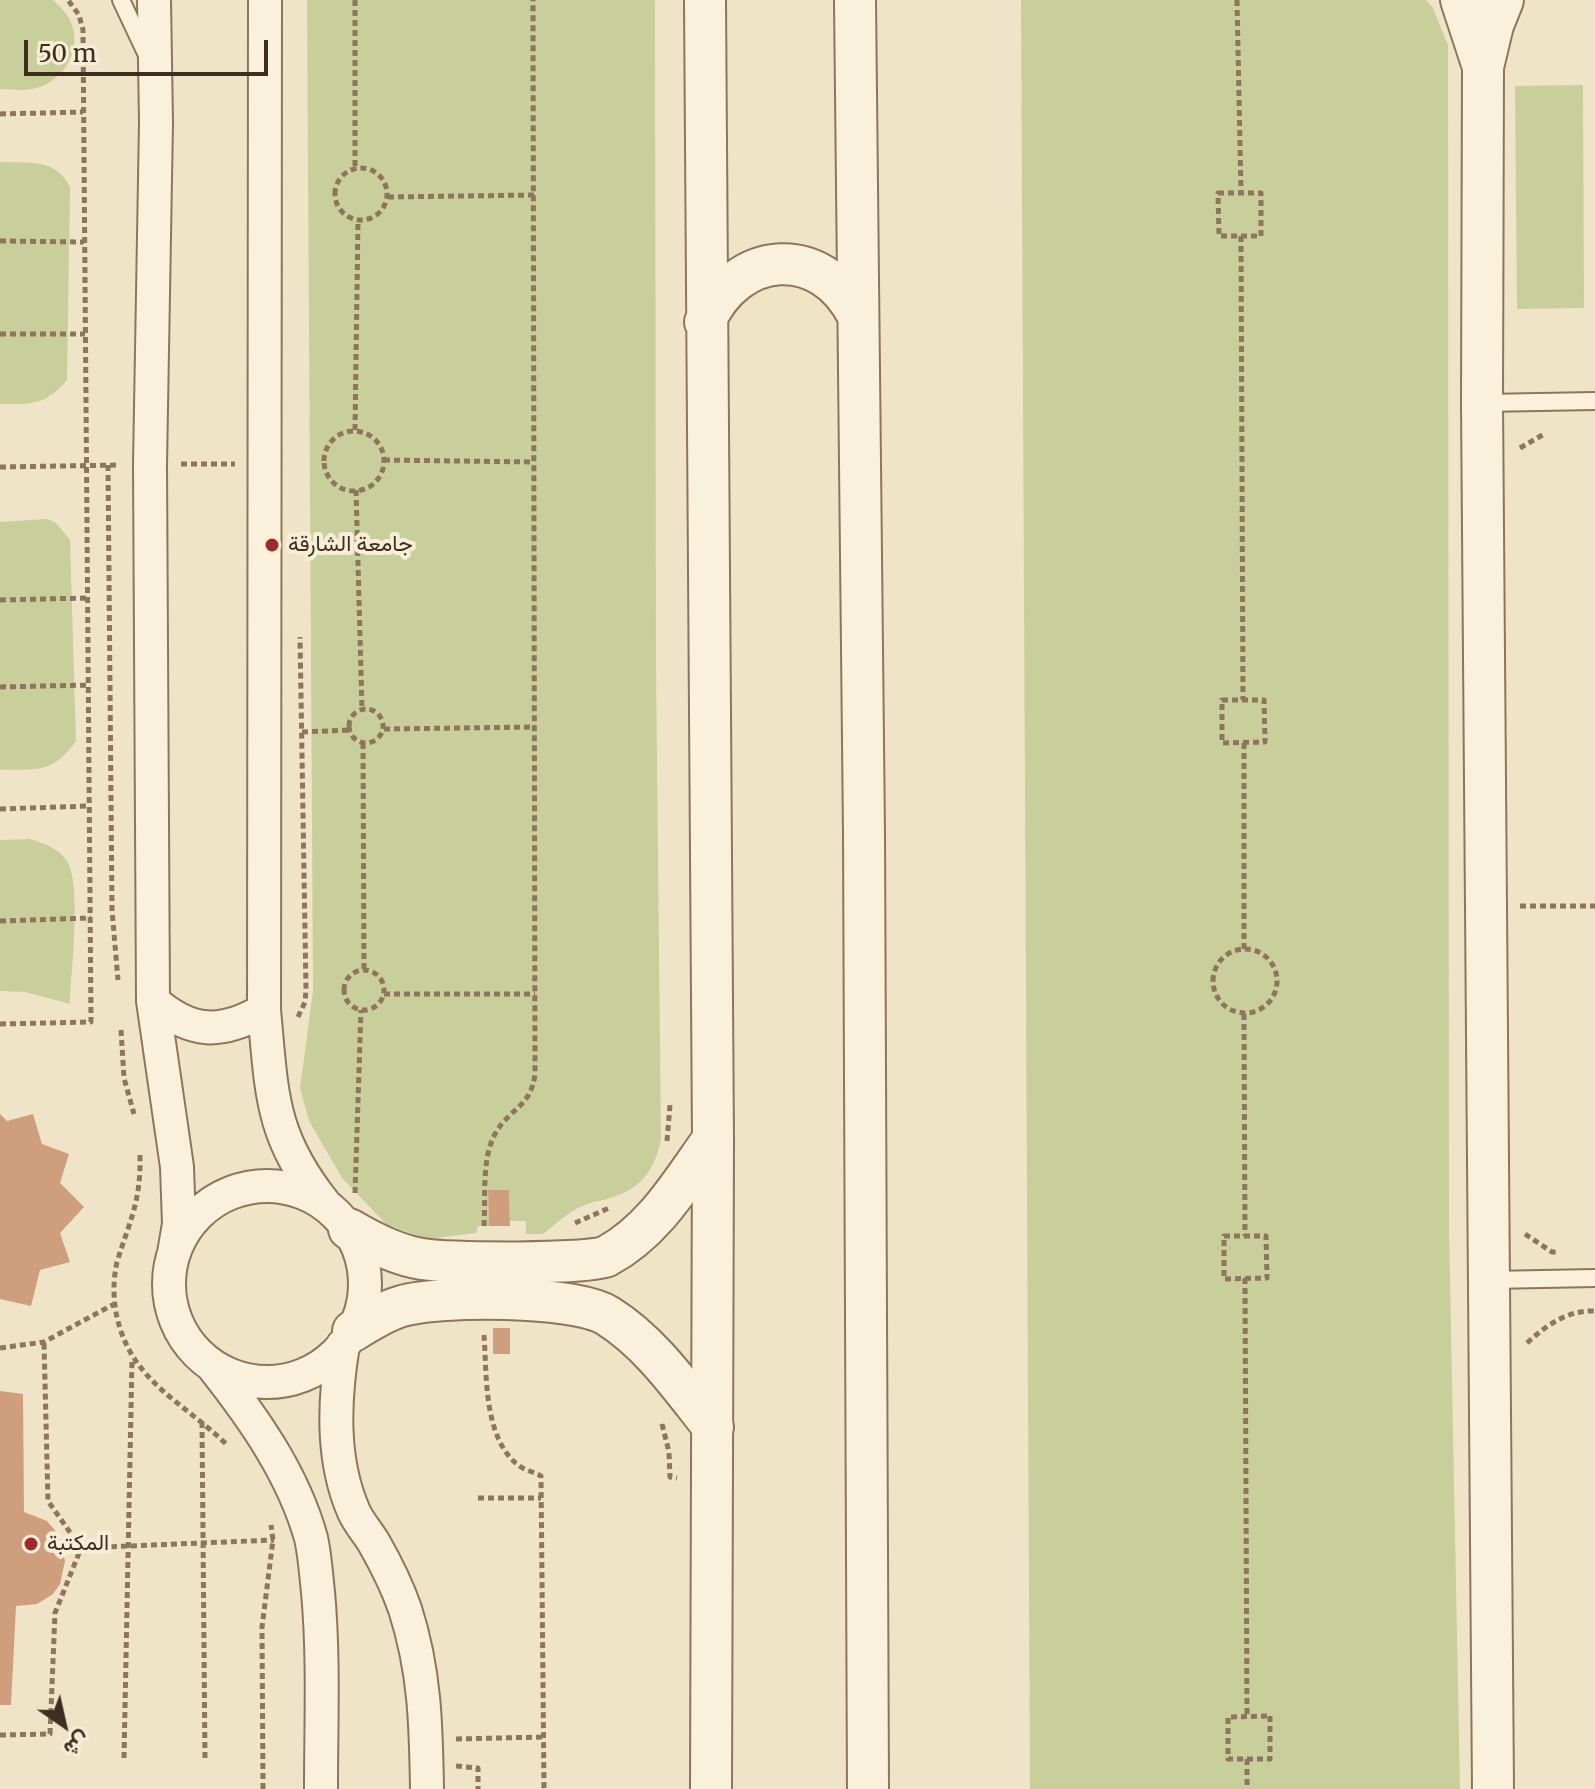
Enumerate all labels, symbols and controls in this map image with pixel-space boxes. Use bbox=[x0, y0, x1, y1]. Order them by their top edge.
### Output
scale bar bbox=[28, 24, 272, 74]
text: 50 m bbox=[38, 38, 97, 69]
place label: جامعة الشارقة bbox=[288, 532, 413, 558]
marker: جامعة الشارقة bbox=[263, 536, 281, 554]
place label: المكتبة bbox=[47, 1531, 109, 1557]
marker: المكتبة bbox=[22, 1535, 40, 1553]
north arrow bbox=[24, 1685, 104, 1765]
text: ش bbox=[59, 1726, 96, 1764]

